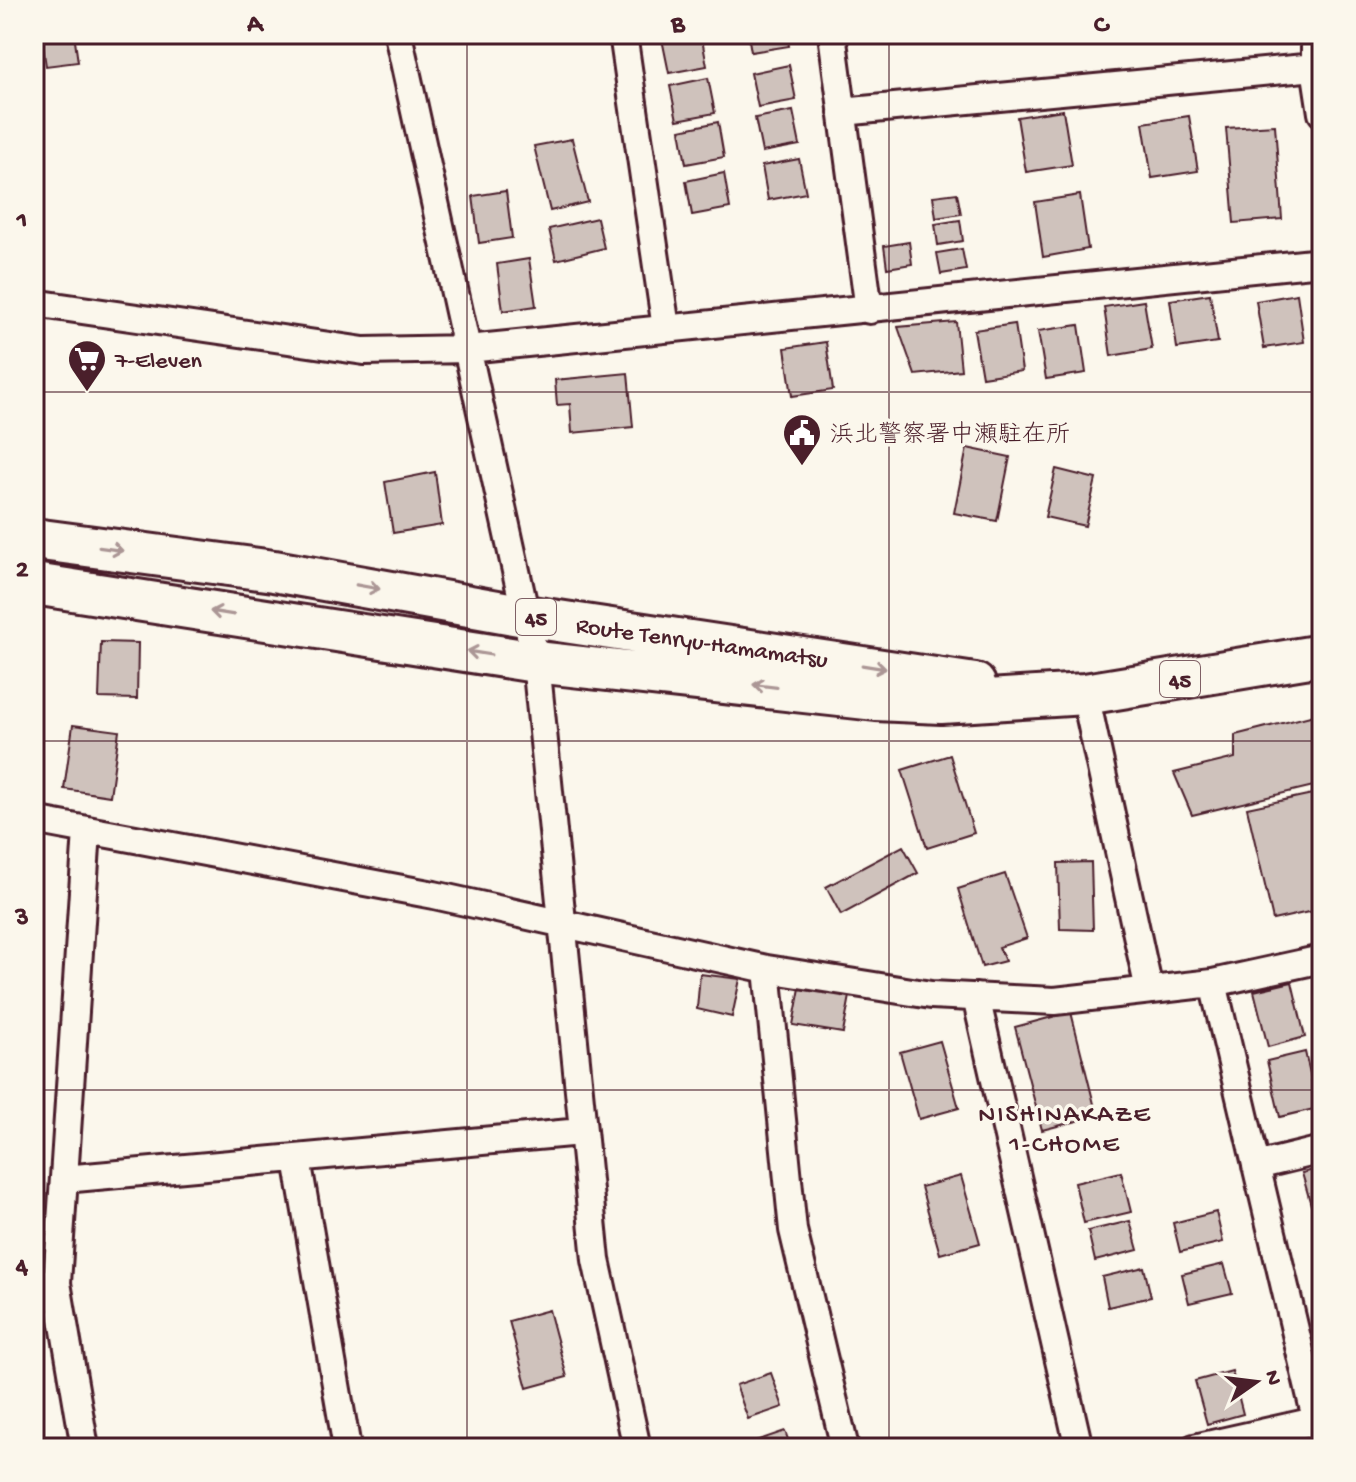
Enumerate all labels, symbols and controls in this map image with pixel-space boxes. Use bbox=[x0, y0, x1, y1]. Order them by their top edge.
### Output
text: A bbox=[246, 11, 264, 42]
text: B bbox=[670, 11, 686, 42]
text: C bbox=[1094, 11, 1111, 42]
text: 1 bbox=[16, 207, 27, 238]
supermarket icon: 7-Eleven bbox=[66, 338, 108, 393]
place label: 7-Eleven bbox=[114, 348, 203, 377]
public building icon: 浜北警察署中瀬駐在所 bbox=[781, 412, 823, 467]
place label: 浜北警察署中瀬駐在所 bbox=[830, 421, 1070, 451]
one-way arrow bbox=[98, 542, 123, 557]
text: 2 bbox=[16, 556, 29, 587]
one-way arrow bbox=[355, 581, 381, 596]
road number: 45 bbox=[516, 599, 556, 635]
one-way arrow bbox=[210, 605, 235, 620]
street label: Route Tenryu-Hamamatsu bbox=[574, 612, 829, 676]
one-way arrow bbox=[467, 645, 492, 660]
one-way arrow bbox=[861, 660, 886, 675]
road number: 45 bbox=[1160, 661, 1200, 697]
one-way arrow bbox=[753, 678, 778, 693]
text: 3 bbox=[14, 904, 29, 935]
district label: NISHINAKAZE 1-CHOME bbox=[978, 1101, 1152, 1162]
text: 4 bbox=[15, 1253, 29, 1284]
north arrow bbox=[1216, 1342, 1296, 1422]
text: N bbox=[1257, 1368, 1286, 1388]

